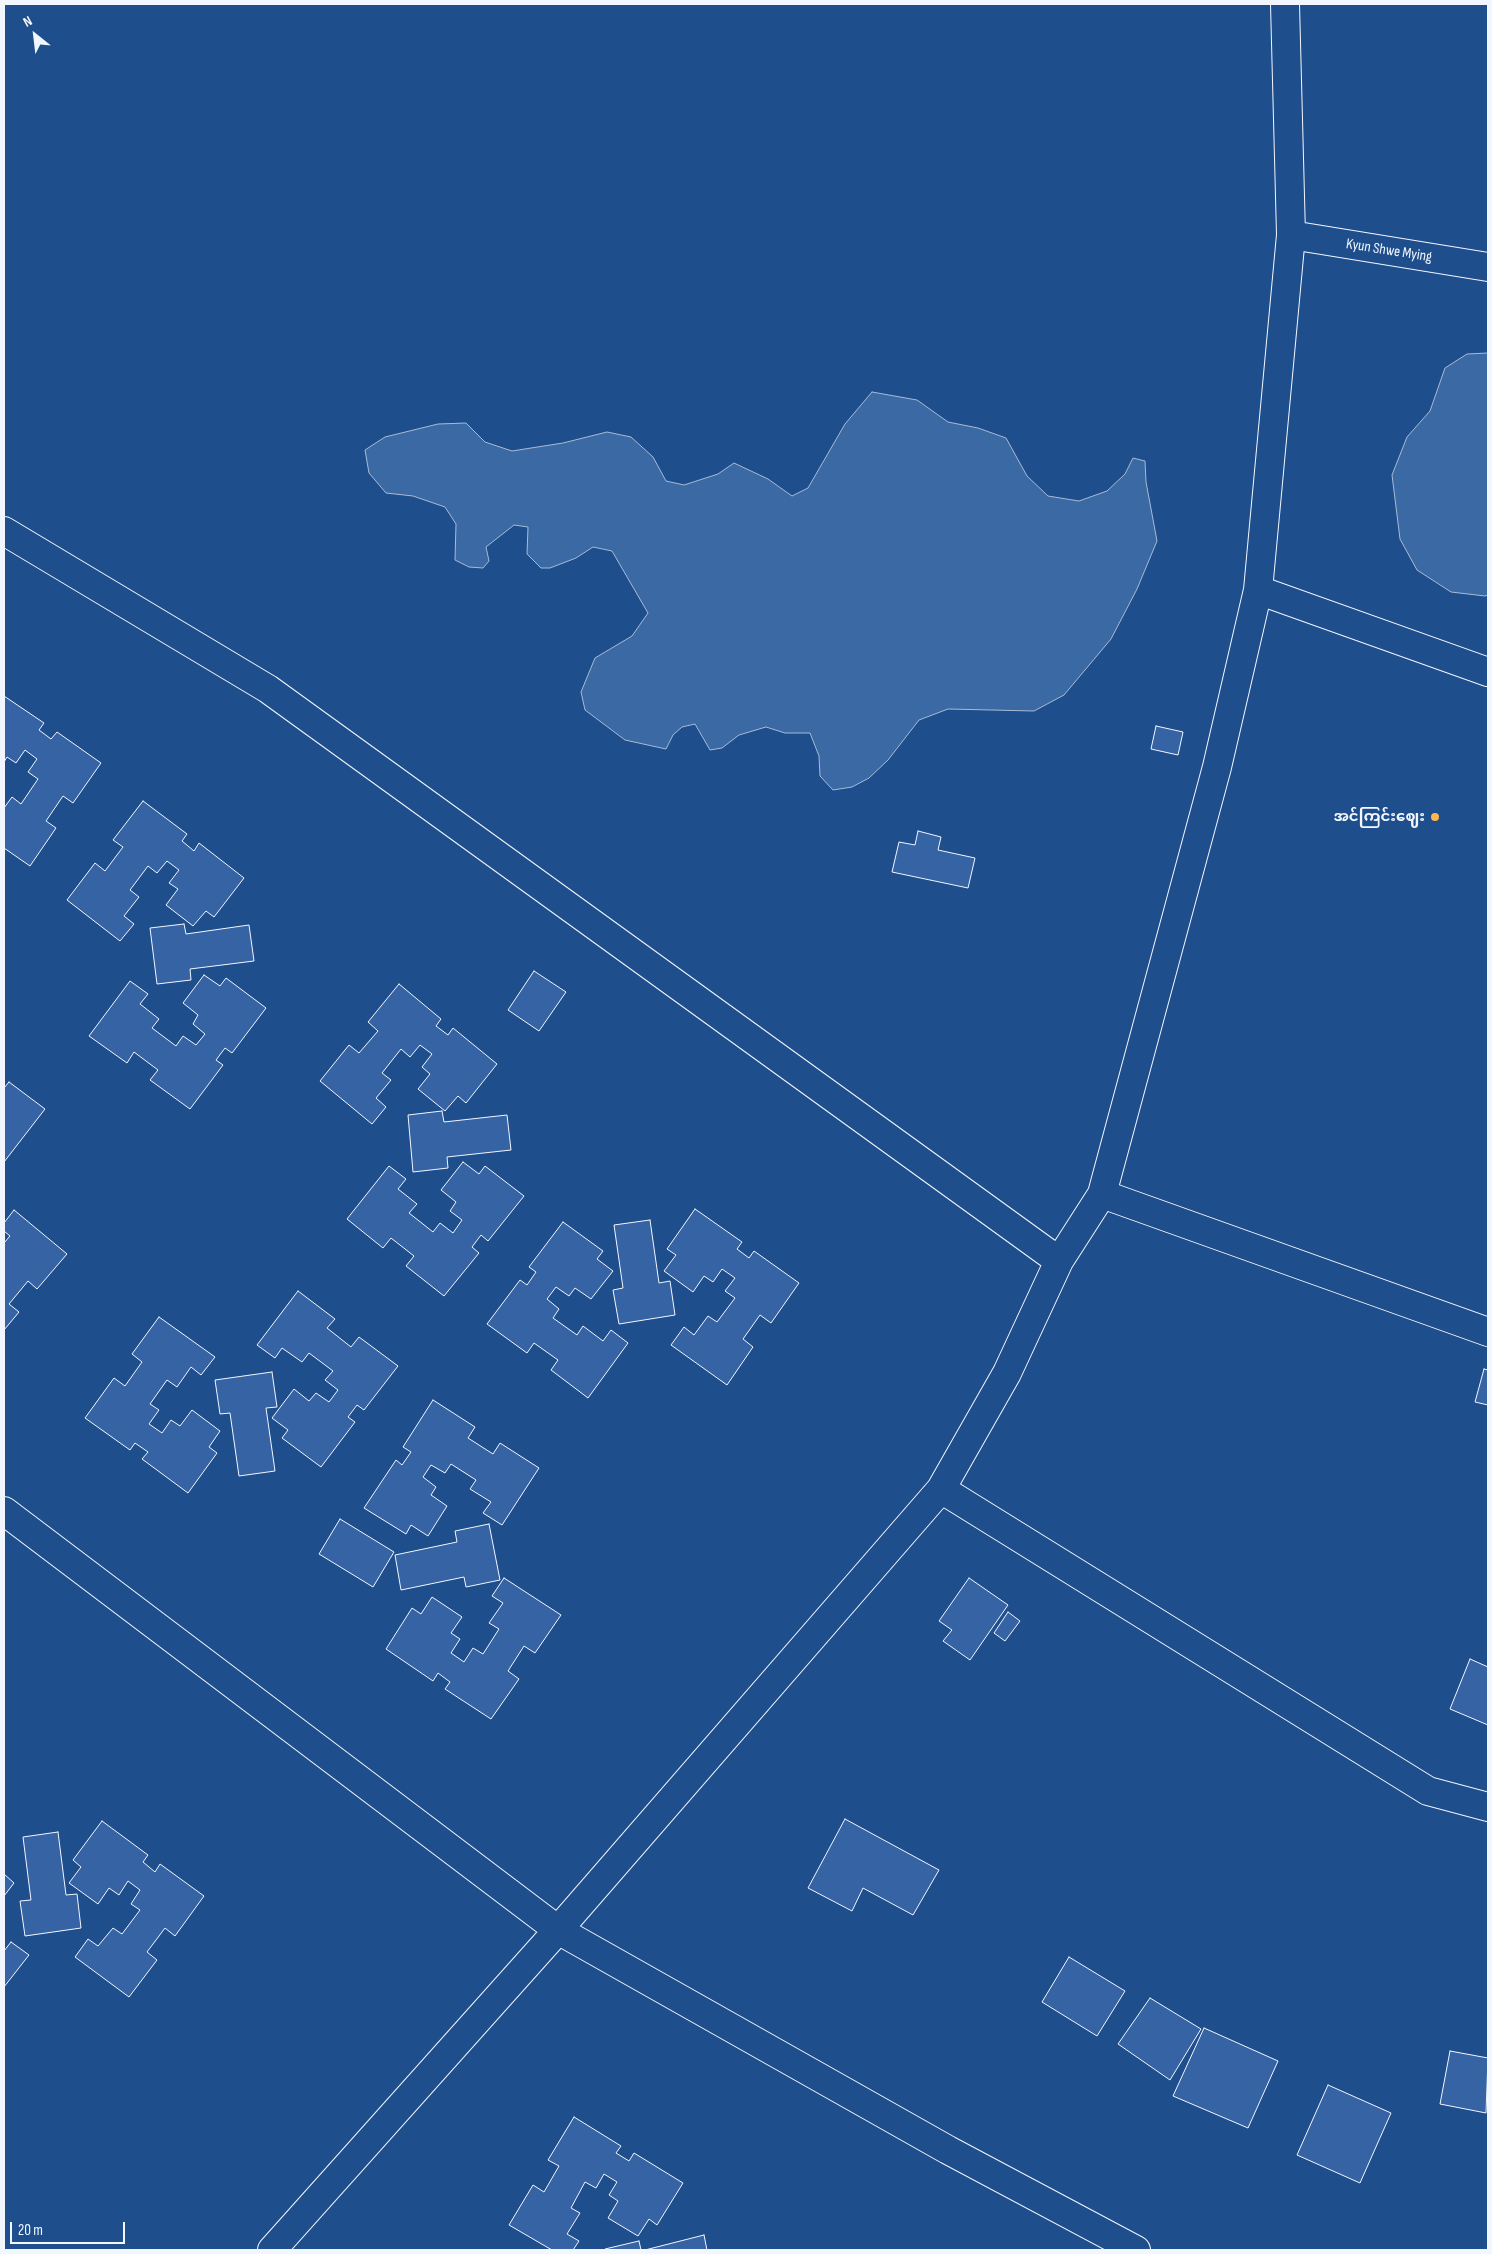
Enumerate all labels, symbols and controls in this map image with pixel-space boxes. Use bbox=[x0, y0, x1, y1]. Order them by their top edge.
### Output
north arrow bbox=[10, 10, 60, 60]
text: N bbox=[20, 12, 35, 31]
street label: Kyun Shwe Mying bbox=[1345, 235, 1433, 267]
place label: အင်ကြင်းဈေး bbox=[1334, 808, 1425, 826]
marker: အင်ကြင်းဈေး bbox=[1429, 811, 1441, 823]
scale bar bbox=[12, 2212, 128, 2244]
text: 20 m bbox=[18, 2221, 43, 2240]

